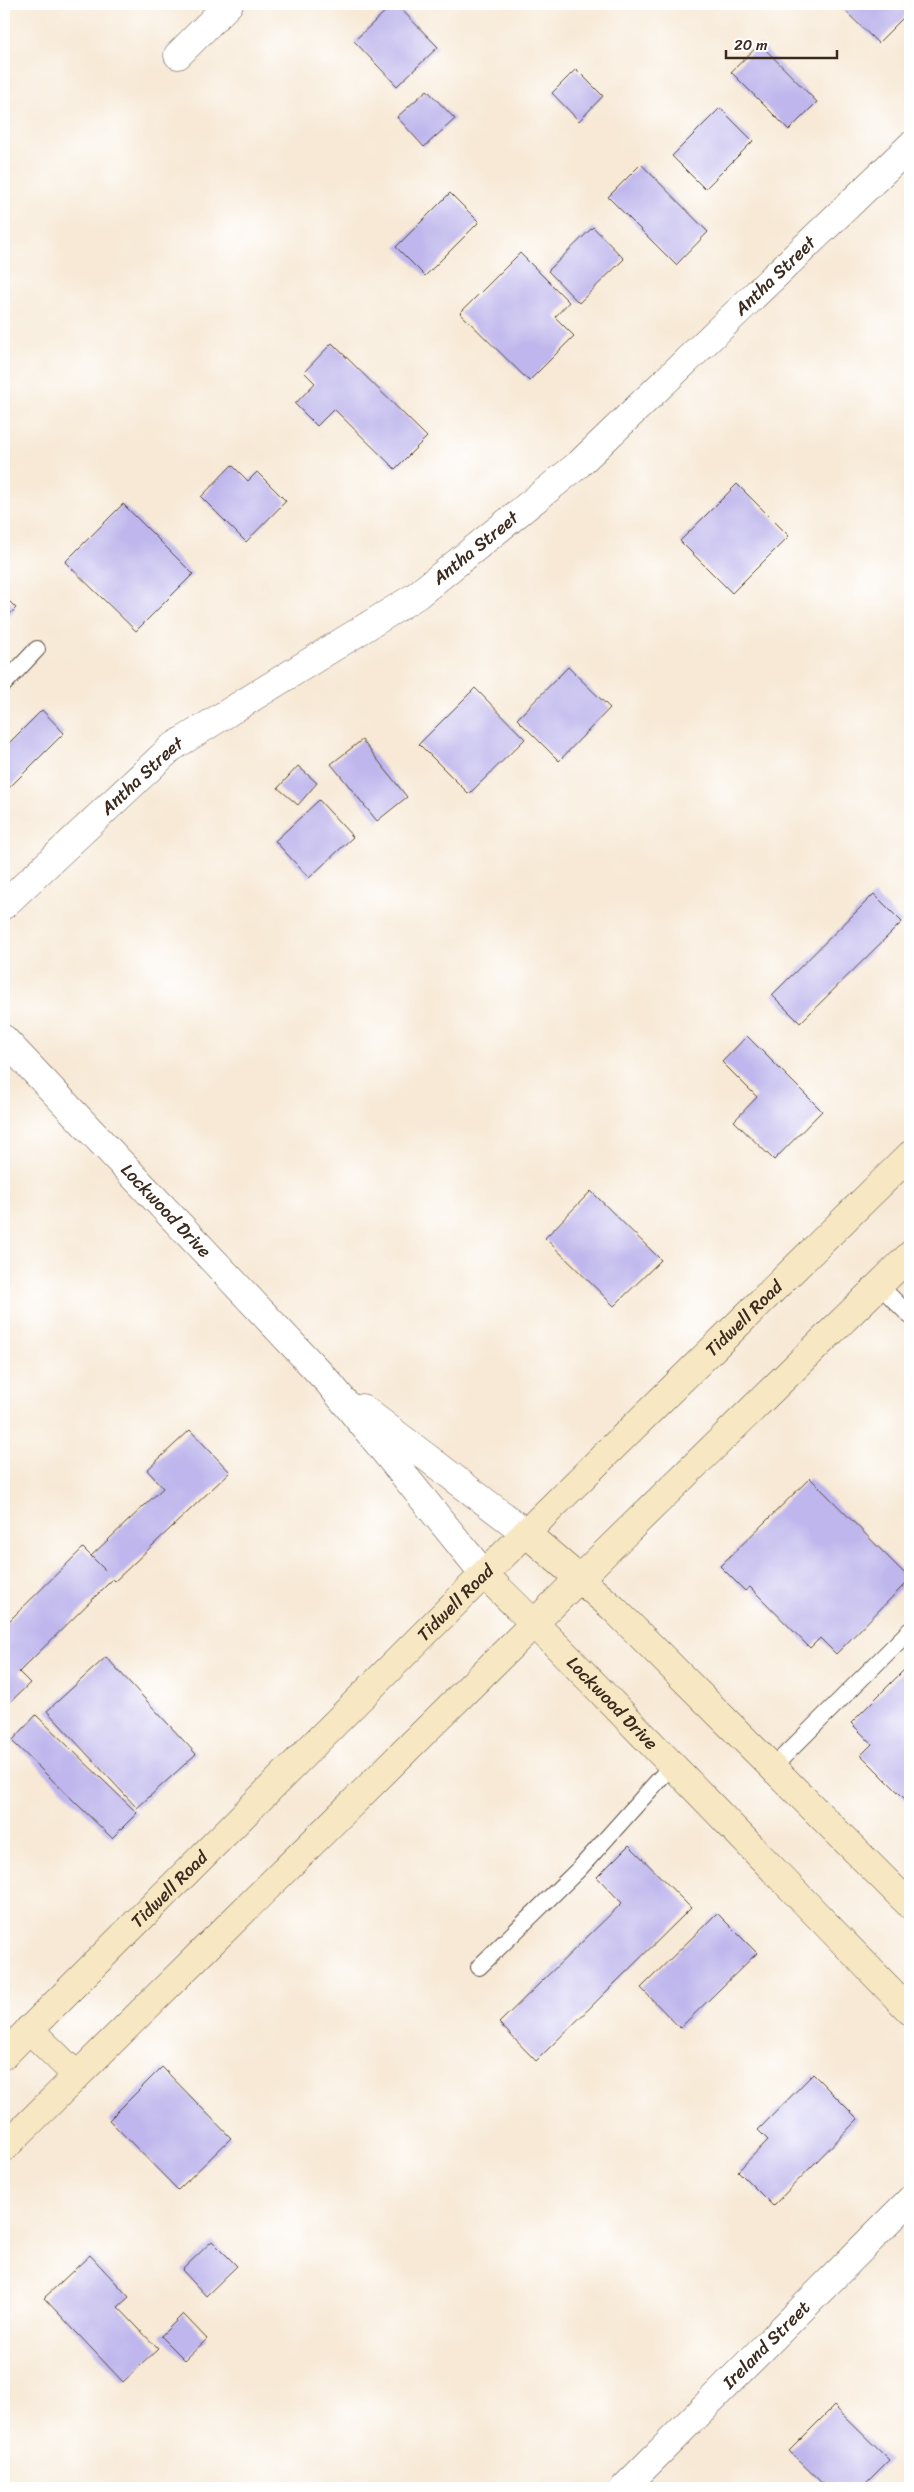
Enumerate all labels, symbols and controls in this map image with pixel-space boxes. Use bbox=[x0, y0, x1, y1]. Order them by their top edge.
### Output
scale bar bbox=[726, 28, 838, 60]
text: 20 m bbox=[734, 32, 768, 58]
street label: Antha Street bbox=[726, 228, 824, 324]
street label: Antha Street bbox=[424, 502, 527, 594]
street label: Antha Street bbox=[92, 728, 190, 824]
street label: Lockwood Drive bbox=[113, 1155, 219, 1266]
street label: Tidwell Road bbox=[697, 1271, 792, 1365]
street label: Tidwell Road bbox=[409, 1555, 503, 1649]
street label: Lockwood Drive bbox=[559, 1648, 666, 1758]
street label: Tidwell Road bbox=[123, 1842, 217, 1936]
street label: Ireland Street bbox=[714, 2293, 818, 2397]

